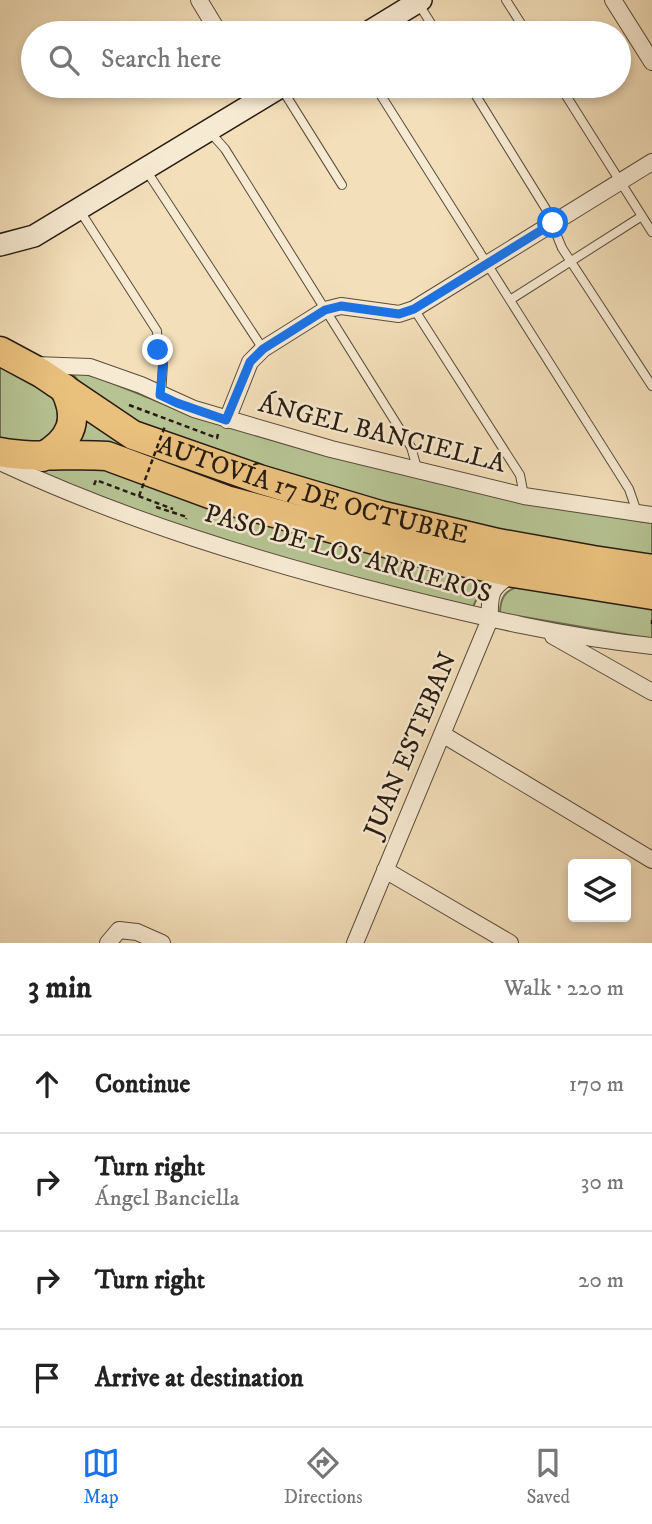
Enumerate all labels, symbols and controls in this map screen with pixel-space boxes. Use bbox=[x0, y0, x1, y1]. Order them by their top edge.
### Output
search box bbox=[21, 21, 631, 98]
icon: search bbox=[45, 41, 83, 79]
text: Search here bbox=[101, 43, 221, 76]
route start bbox=[537, 207, 568, 238]
route end bbox=[142, 334, 173, 365]
street label: ÁNGEL BANCIELLA bbox=[255, 386, 510, 481]
street label: AUTOVÍA 17 DE OCTUBRE bbox=[153, 428, 472, 552]
street label: PASO DE LOS ARRIEROS bbox=[201, 497, 495, 611]
street label: JUAN ESTEBAN bbox=[356, 647, 465, 844]
map controls bbox=[568, 859, 631, 922]
button: layers bbox=[568, 859, 631, 922]
text: 3 min bbox=[28, 970, 92, 1007]
text: Walk · 220 m bbox=[504, 974, 624, 1003]
icon: ahead bbox=[28, 1065, 66, 1103]
text: Continue bbox=[95, 1068, 190, 1101]
text: 170 m bbox=[569, 1070, 624, 1099]
text: Turn right bbox=[95, 1151, 205, 1184]
icon: right bbox=[28, 1163, 66, 1201]
text: 30 m bbox=[581, 1168, 624, 1197]
text: Ángel Banciella bbox=[95, 1184, 239, 1213]
icon: right bbox=[28, 1261, 66, 1299]
text: Turn right bbox=[95, 1264, 205, 1297]
text: 20 m bbox=[578, 1266, 624, 1295]
icon: arrive bbox=[28, 1359, 66, 1397]
text: Arrive at destination bbox=[95, 1362, 304, 1395]
tab: Map bbox=[82, 1444, 120, 1509]
tab: Directions bbox=[284, 1444, 363, 1509]
tab: Saved bbox=[526, 1444, 570, 1509]

